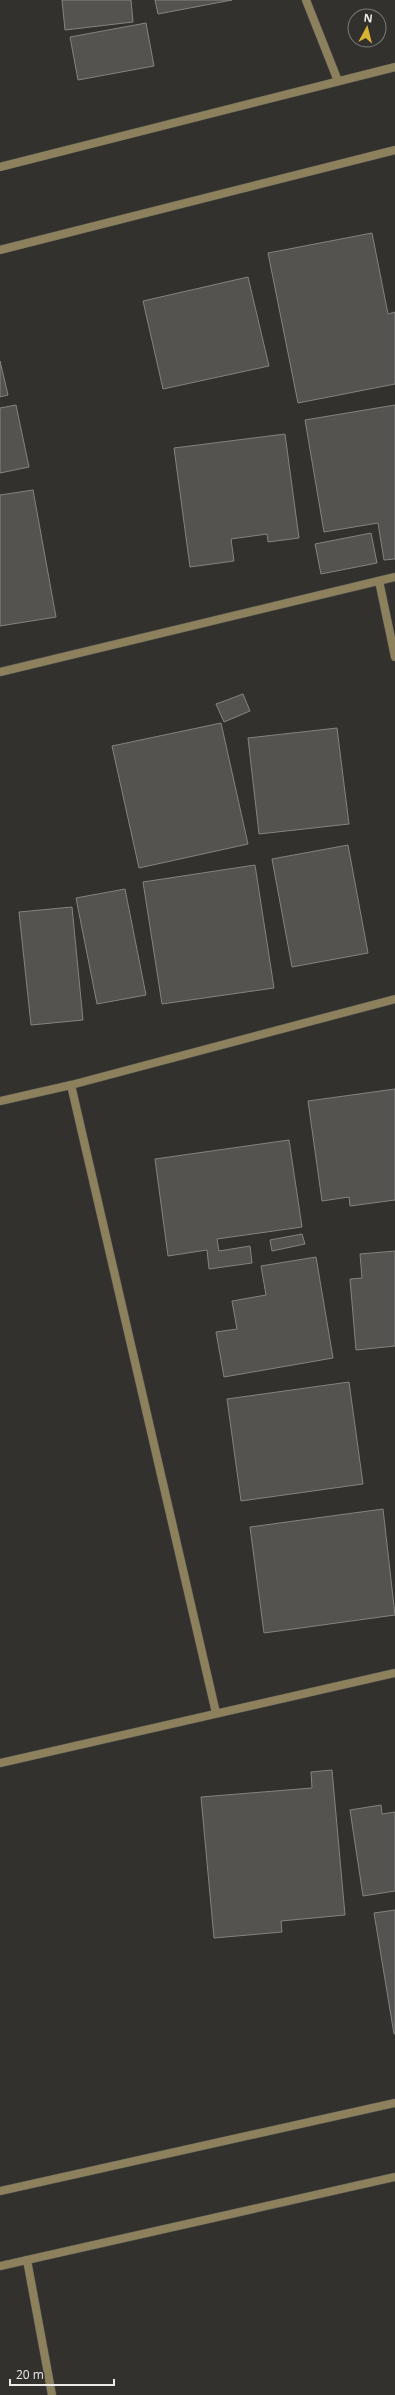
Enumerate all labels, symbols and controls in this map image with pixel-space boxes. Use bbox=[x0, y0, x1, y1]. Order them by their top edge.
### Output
north arrow bbox=[347, 8, 387, 48]
text: N bbox=[363, 10, 374, 26]
scale bar bbox=[10, 2361, 114, 2387]
text: 20 m bbox=[16, 2366, 44, 2383]

